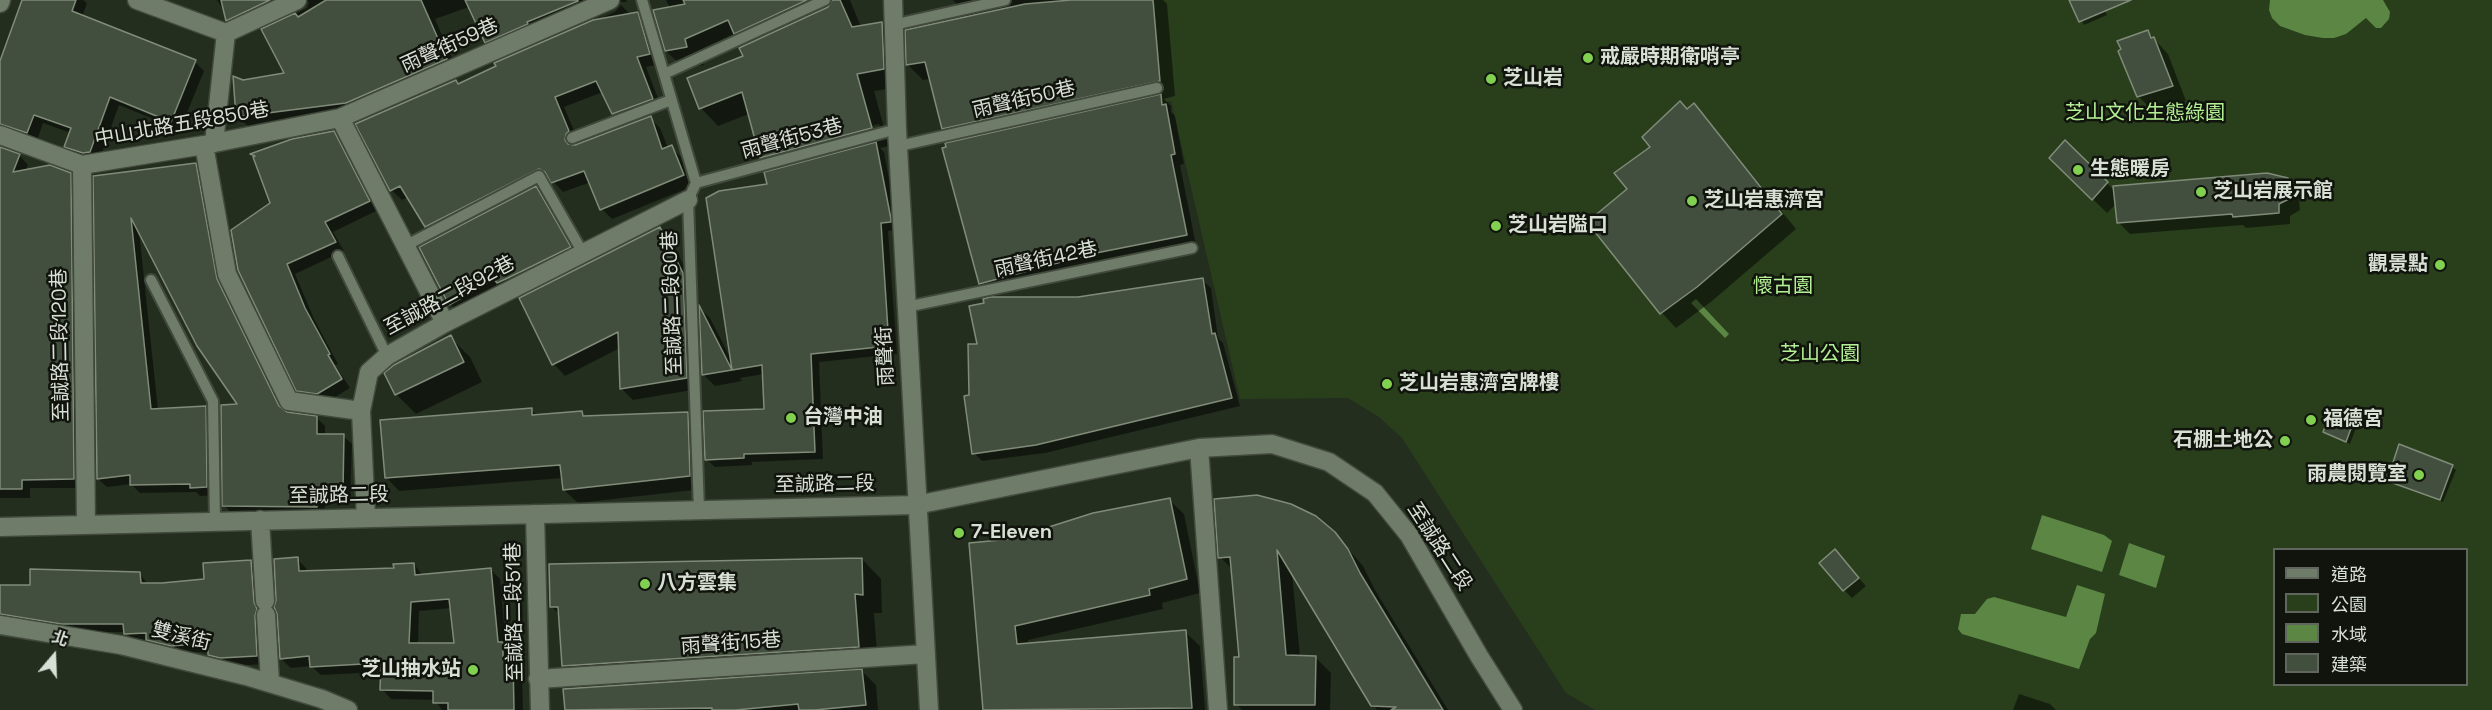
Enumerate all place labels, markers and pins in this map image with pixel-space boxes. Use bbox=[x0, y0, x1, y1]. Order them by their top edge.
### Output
place label: 戒嚴時期衛哨亭 bbox=[1600, 46, 1740, 70]
marker: 戒嚴時期衛哨亭 bbox=[1581, 51, 1595, 65]
place label: 芝山岩 bbox=[1503, 67, 1563, 91]
marker: 芝山岩 bbox=[1484, 72, 1498, 86]
place label: 生態暖房 bbox=[2090, 158, 2170, 182]
marker: 生態暖房 bbox=[2071, 163, 2085, 177]
place label: 芝山岩展示館 bbox=[2213, 180, 2333, 204]
marker: 芝山岩展示館 bbox=[2194, 185, 2208, 199]
place label: 芝山岩惠濟宮 bbox=[1704, 189, 1824, 213]
marker: 芝山岩惠濟宮 bbox=[1685, 194, 1699, 208]
place label: 芝山岩隘口 bbox=[1508, 214, 1608, 238]
marker: 芝山岩隘口 bbox=[1489, 219, 1503, 233]
place label: 觀景點 bbox=[2368, 253, 2428, 277]
marker: 觀景點 bbox=[2433, 258, 2447, 272]
place label: 芝山岩惠濟宮牌樓 bbox=[1399, 372, 1559, 396]
marker: 芝山岩惠濟宮牌樓 bbox=[1380, 377, 1394, 391]
place label: 台灣中油 bbox=[803, 406, 883, 430]
place label: 福德宮 bbox=[2323, 408, 2383, 432]
marker: 台灣中油 bbox=[784, 411, 798, 425]
marker: 福德宮 bbox=[2304, 413, 2318, 427]
place label: 石棚土地公 bbox=[2173, 429, 2273, 453]
marker: 石棚土地公 bbox=[2278, 434, 2292, 448]
place label: 雨農閱覽室 bbox=[2307, 463, 2407, 487]
marker: 雨農閱覽室 bbox=[2412, 468, 2426, 482]
place label: 7-Eleven bbox=[971, 521, 1052, 545]
marker: 7-Eleven bbox=[952, 526, 966, 540]
place label: 八方雲集 bbox=[657, 572, 737, 596]
marker: 八方雲集 bbox=[638, 577, 652, 591]
place label: 芝山抽水站 bbox=[361, 658, 461, 682]
marker: 芝山抽水站 bbox=[466, 663, 480, 677]

